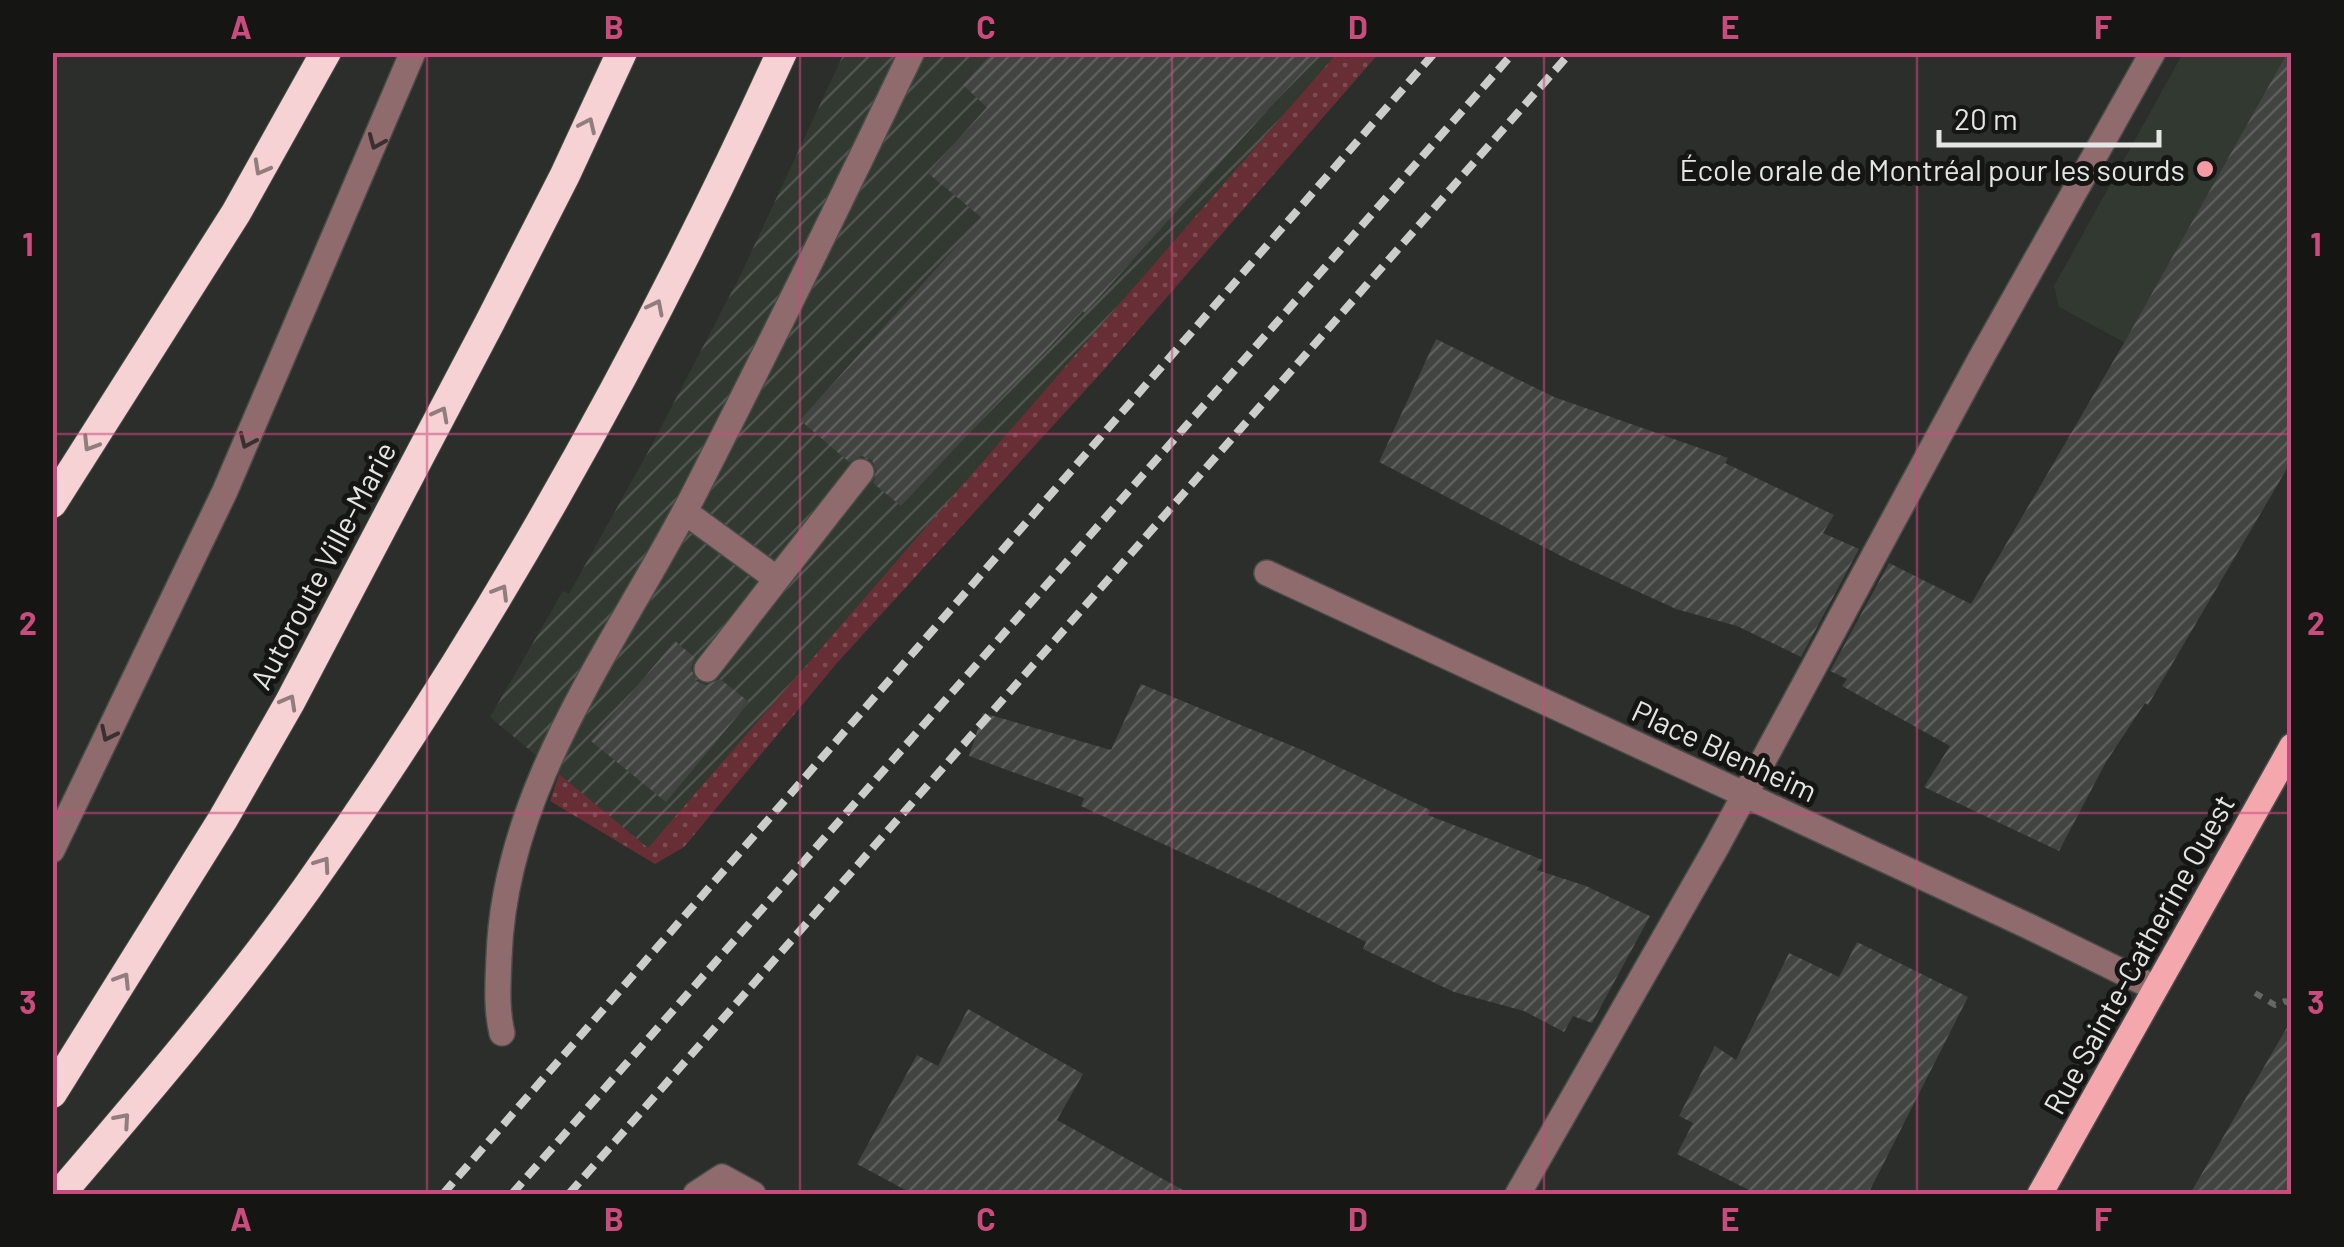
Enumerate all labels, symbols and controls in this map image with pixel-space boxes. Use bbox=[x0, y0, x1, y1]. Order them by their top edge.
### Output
text: A bbox=[230, 7, 252, 45]
text: B bbox=[604, 7, 624, 45]
text: C bbox=[976, 7, 996, 45]
text: D bbox=[1348, 7, 1368, 45]
text: E bbox=[1721, 7, 1739, 45]
text: F bbox=[2094, 7, 2112, 45]
scale bar bbox=[1939, 85, 2159, 147]
text: 20 m bbox=[1954, 100, 2018, 136]
one-way arrow bbox=[576, 117, 596, 135]
one-way arrow bbox=[367, 133, 387, 150]
place label: École orale de Montréal pour les sourds bbox=[1679, 151, 2185, 187]
one-way arrow bbox=[253, 157, 273, 175]
marker: École orale de Montréal pour les sourds bbox=[2194, 158, 2216, 180]
text: 1 bbox=[22, 224, 34, 262]
text: 1 bbox=[2310, 224, 2322, 262]
one-way arrow bbox=[644, 299, 664, 317]
one-way arrow bbox=[429, 407, 448, 425]
one-way arrow bbox=[239, 431, 259, 449]
one-way arrow bbox=[83, 434, 102, 452]
street label: Autoroute Ville-Marie bbox=[242, 435, 402, 695]
one-way arrow bbox=[489, 585, 508, 603]
text: 2 bbox=[19, 603, 37, 641]
text: 2 bbox=[2307, 603, 2325, 641]
street label: Place Blenheim bbox=[1627, 691, 1823, 809]
one-way arrow bbox=[277, 694, 297, 712]
one-way arrow bbox=[100, 724, 120, 742]
street label: Rue Sainte-Catherine Ouest bbox=[2035, 788, 2241, 1120]
one-way arrow bbox=[311, 857, 329, 875]
one-way arrow bbox=[110, 973, 129, 991]
text: 3 bbox=[19, 982, 37, 1020]
text: 3 bbox=[2307, 982, 2325, 1020]
one-way arrow bbox=[112, 1114, 130, 1132]
text: A bbox=[230, 1199, 252, 1237]
text: B bbox=[604, 1199, 624, 1237]
text: C bbox=[976, 1199, 996, 1237]
text: D bbox=[1348, 1199, 1368, 1237]
text: E bbox=[1721, 1199, 1739, 1237]
text: F bbox=[2094, 1199, 2112, 1237]

